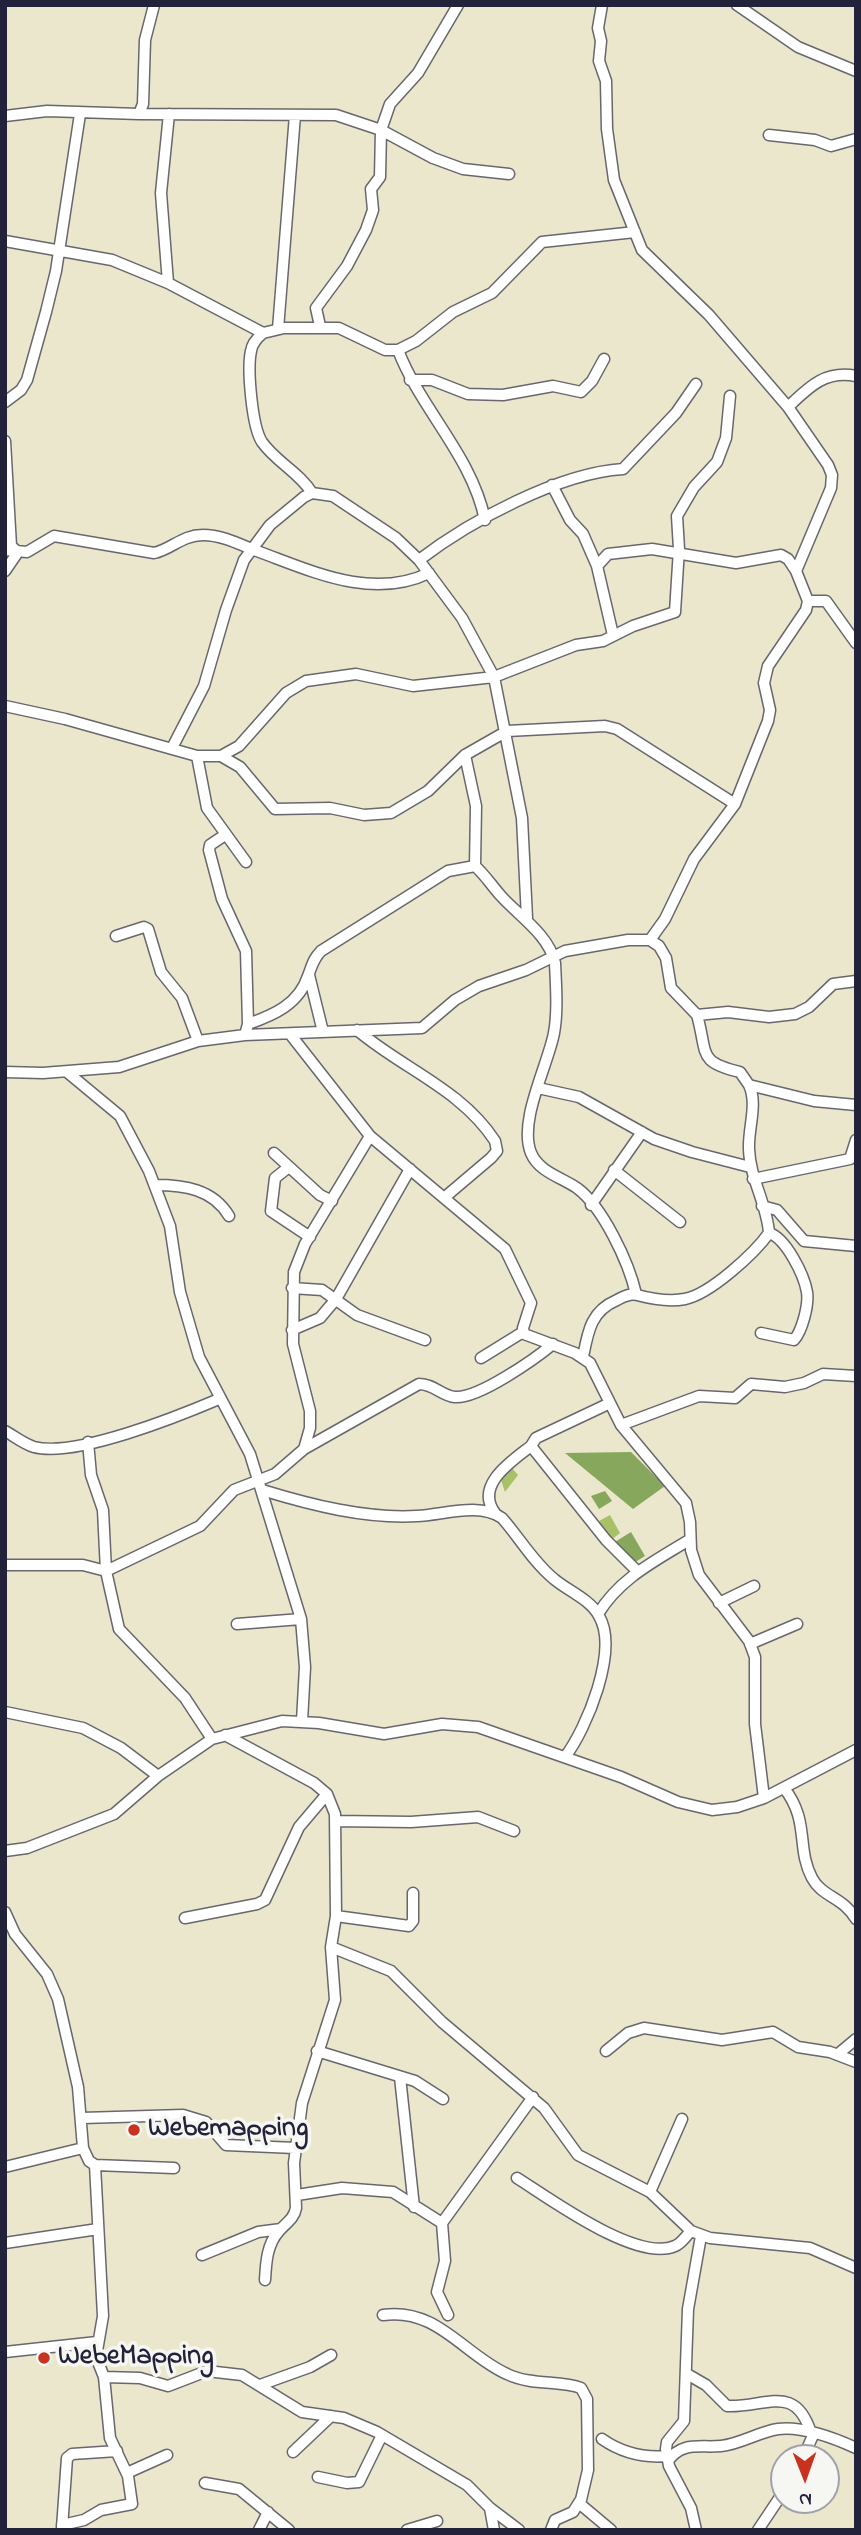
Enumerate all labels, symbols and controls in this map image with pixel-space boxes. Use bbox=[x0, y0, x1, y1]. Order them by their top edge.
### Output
place label: Webemapping bbox=[148, 2113, 308, 2147]
marker: Webemapping bbox=[126, 2122, 142, 2138]
place label: WebeMapping bbox=[58, 2341, 214, 2375]
marker: WebeMapping bbox=[36, 2350, 52, 2366]
north arrow bbox=[770, 2444, 840, 2514]
text: N bbox=[799, 2485, 812, 2512]

